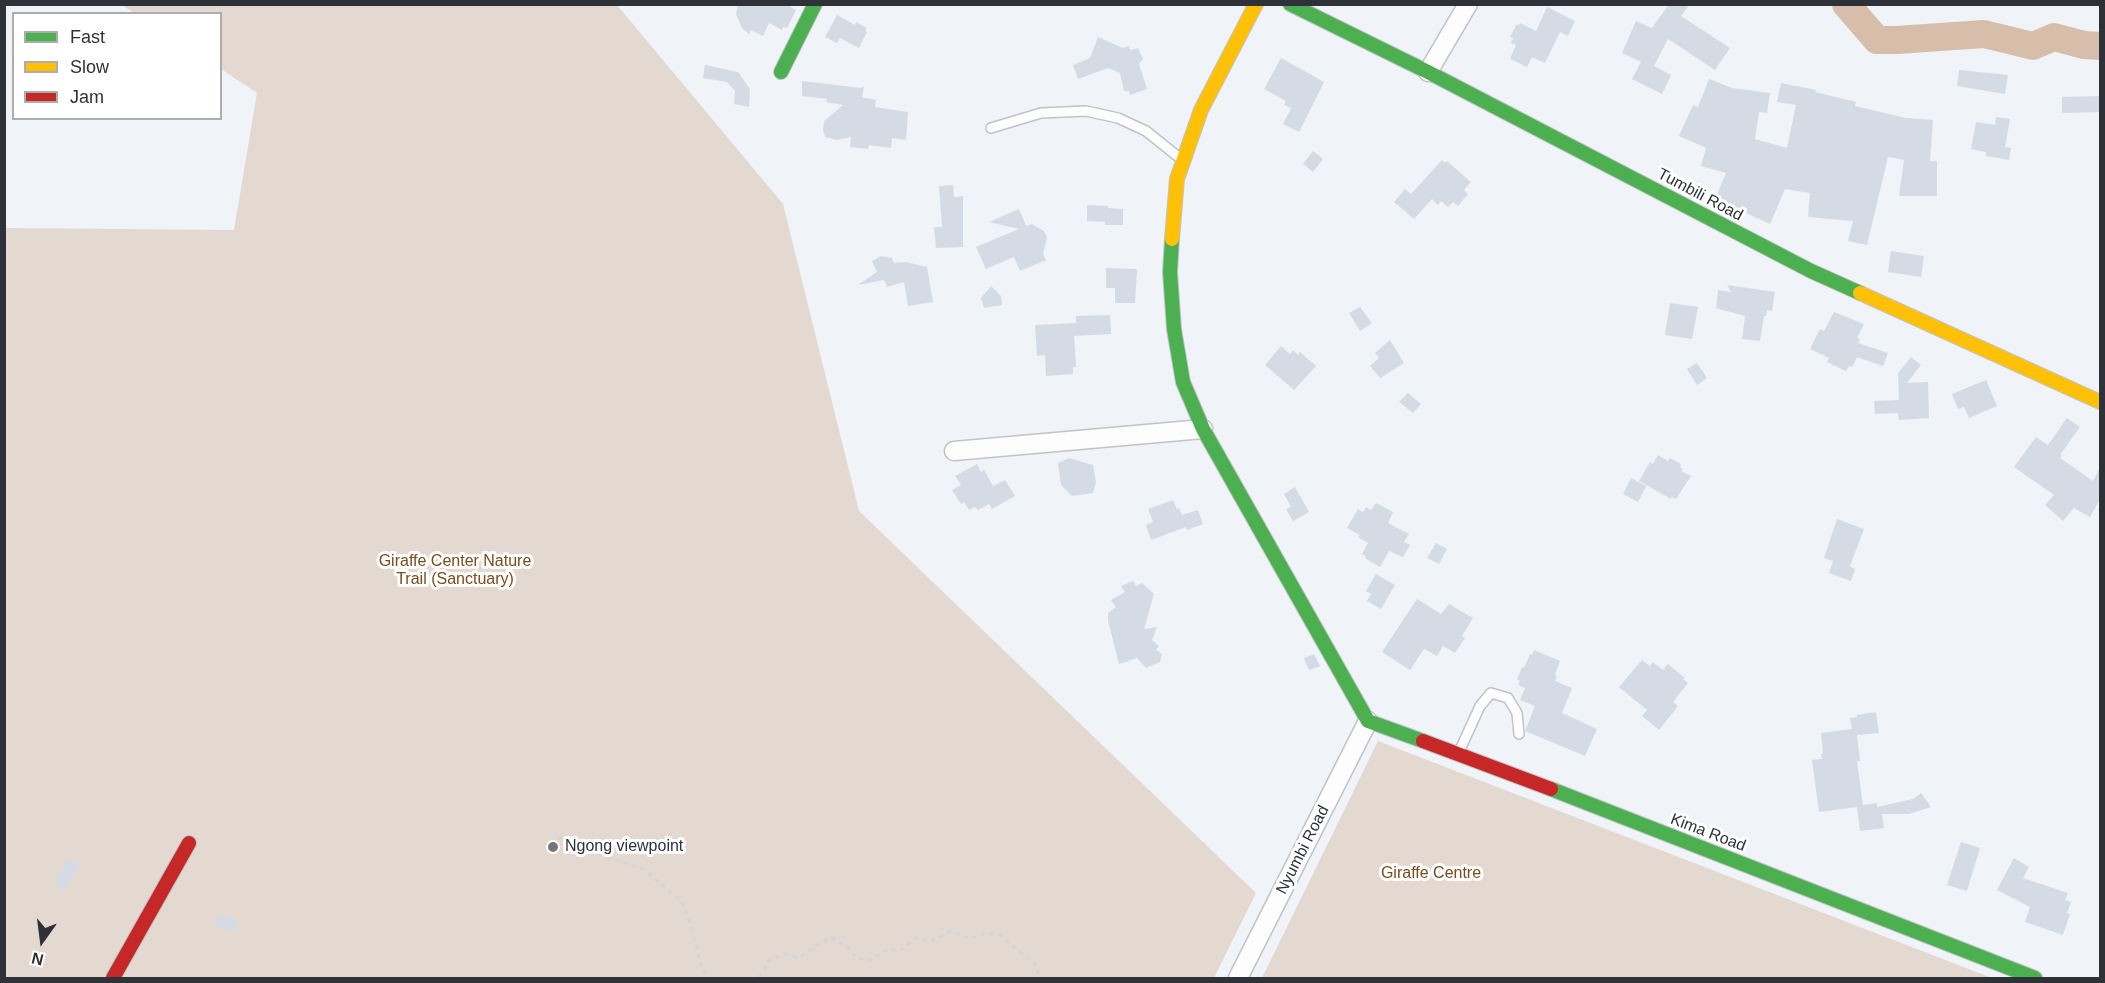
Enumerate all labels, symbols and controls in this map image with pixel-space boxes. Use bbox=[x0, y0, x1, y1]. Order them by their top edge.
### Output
legend bbox=[12, 12, 222, 120]
text: Fast bbox=[70, 27, 105, 47]
text: Slow bbox=[70, 57, 109, 77]
text: Jam bbox=[70, 87, 104, 107]
street label: Tumbili Road bbox=[1654, 165, 1746, 225]
park label: Giraffe Center Nature Trail (Sanctuary) bbox=[379, 552, 531, 590]
street label: Nyumbi Road bbox=[1272, 802, 1334, 898]
street label: Kima Road bbox=[1668, 810, 1748, 856]
place label: Ngong viewpoint bbox=[565, 837, 683, 857]
marker: Ngong viewpoint bbox=[546, 840, 560, 854]
park label: Giraffe Centre bbox=[1381, 864, 1481, 884]
north arrow bbox=[12, 911, 72, 971]
text: N bbox=[30, 949, 45, 969]

